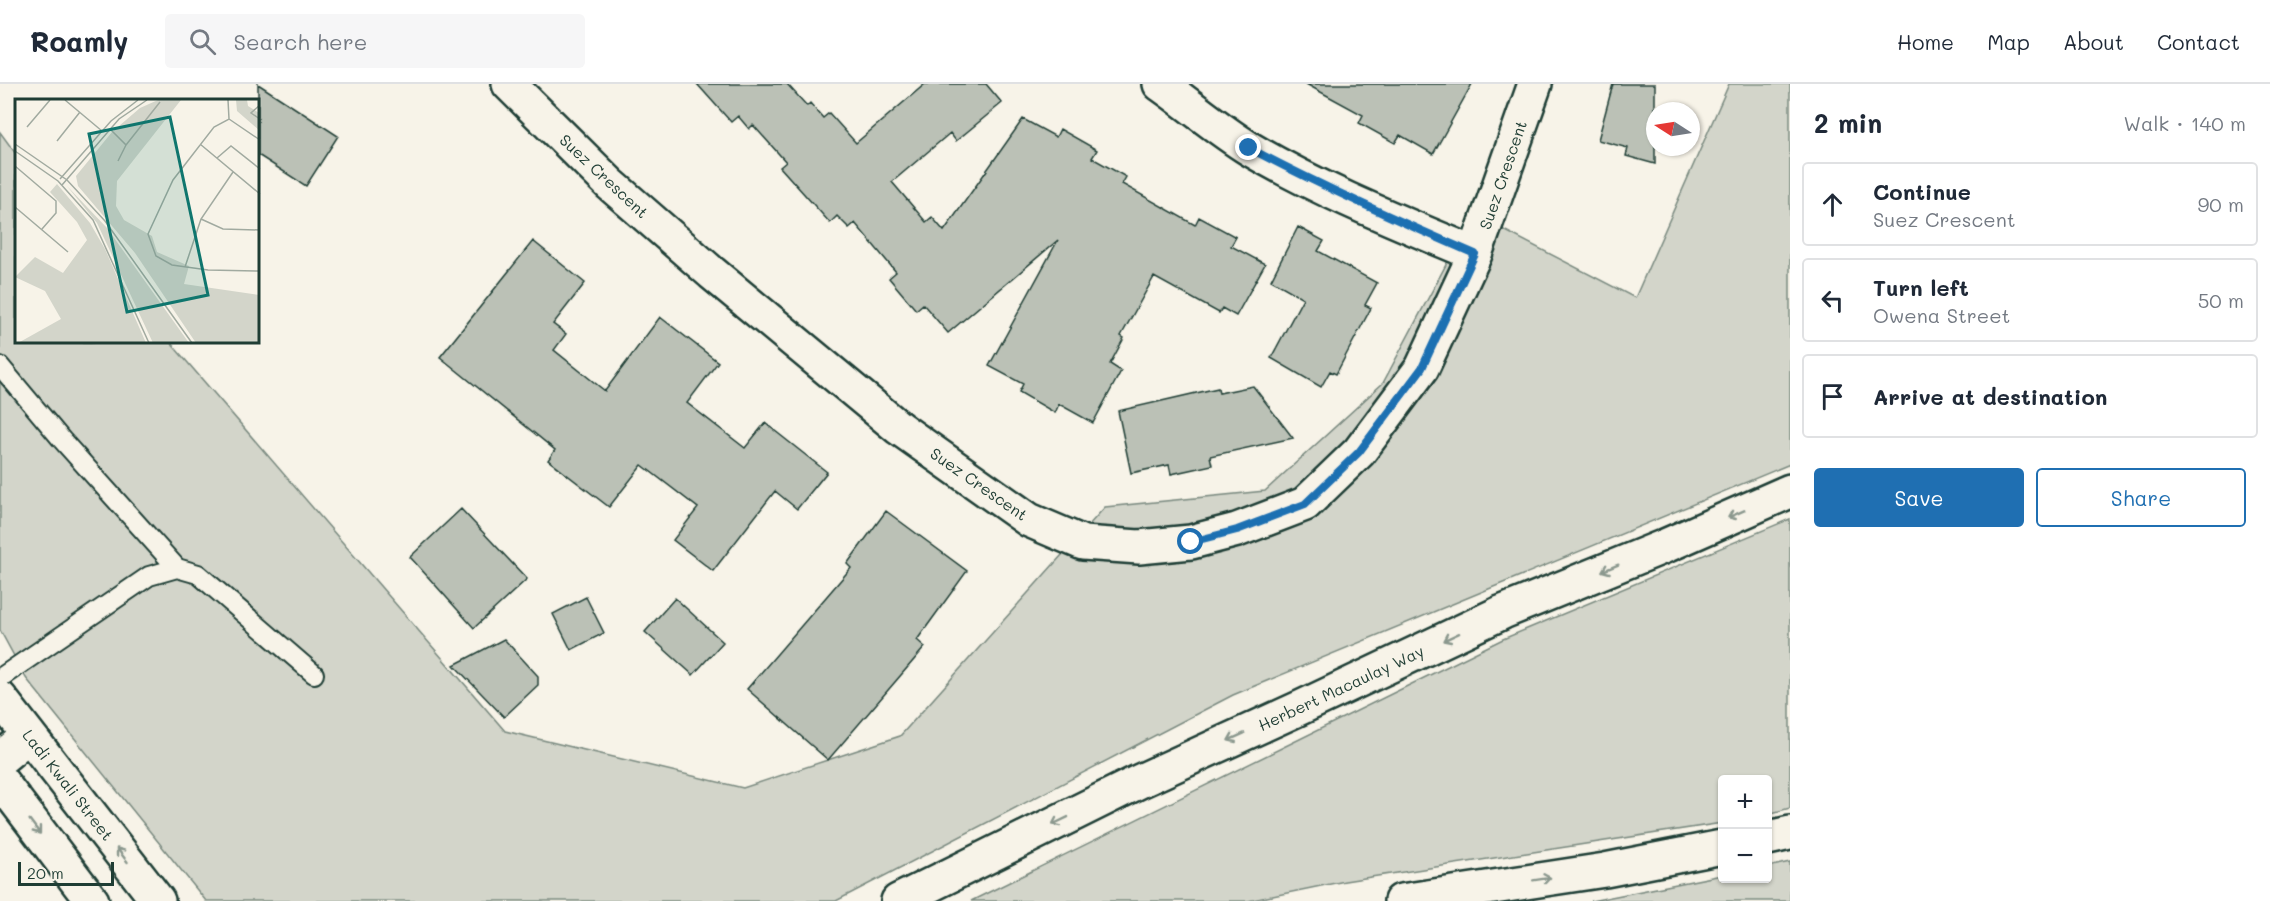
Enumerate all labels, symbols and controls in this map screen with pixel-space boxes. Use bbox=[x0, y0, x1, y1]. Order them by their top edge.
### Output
search box bbox=[165, 14, 585, 68]
text: Roamly bbox=[30, 23, 129, 59]
icon: search bbox=[186, 25, 219, 58]
text: Search here bbox=[234, 27, 367, 56]
text: Home bbox=[1897, 28, 1954, 55]
text: Map bbox=[1987, 28, 2030, 55]
text: About bbox=[2063, 28, 2124, 55]
text: Contact bbox=[2157, 28, 2240, 55]
inset map bbox=[15, 99, 260, 344]
north arrow bbox=[1646, 102, 1700, 156]
text: 2 min bbox=[1814, 106, 1882, 140]
text: Walk · 140 m bbox=[2123, 110, 2246, 136]
street label: Suez Crescent bbox=[1474, 118, 1531, 232]
street label: Suez Crescent bbox=[555, 129, 653, 222]
route end bbox=[1235, 134, 1261, 160]
text: Continue bbox=[1873, 177, 1971, 206]
icon: ahead bbox=[1816, 188, 1849, 221]
text: 90 m bbox=[2198, 191, 2244, 217]
text: Suez Crescent bbox=[1873, 206, 2016, 232]
text: Turn left bbox=[1873, 273, 1969, 302]
icon: left bbox=[1816, 284, 1849, 317]
text: 50 m bbox=[2198, 287, 2244, 313]
text: Owena Street bbox=[1873, 302, 2010, 328]
icon: arrive bbox=[1816, 380, 1849, 413]
text: Arrive at destination bbox=[1873, 382, 2108, 411]
street label: Suez Crescent bbox=[927, 442, 1032, 525]
button: Save bbox=[1814, 468, 2024, 527]
button: Share bbox=[2036, 468, 2246, 527]
one-way arrow bbox=[1728, 509, 1746, 520]
route start bbox=[1177, 528, 1203, 554]
one-way arrow bbox=[1602, 563, 1620, 574]
one-way arrow bbox=[1442, 631, 1460, 643]
street label: Herbert Macaulay Way bbox=[1255, 640, 1427, 735]
street label: Ladi Kwali Street bbox=[18, 725, 118, 845]
one-way arrow bbox=[1228, 732, 1246, 744]
map controls bbox=[1718, 775, 1772, 883]
button: + bbox=[1718, 775, 1772, 829]
one-way arrow bbox=[1051, 815, 1069, 827]
one-way arrow bbox=[29, 818, 42, 834]
button: − bbox=[1718, 829, 1772, 883]
one-way arrow bbox=[115, 847, 128, 863]
scale bar bbox=[18, 859, 114, 886]
text: 20 m bbox=[27, 862, 64, 883]
one-way arrow bbox=[1532, 874, 1551, 885]

